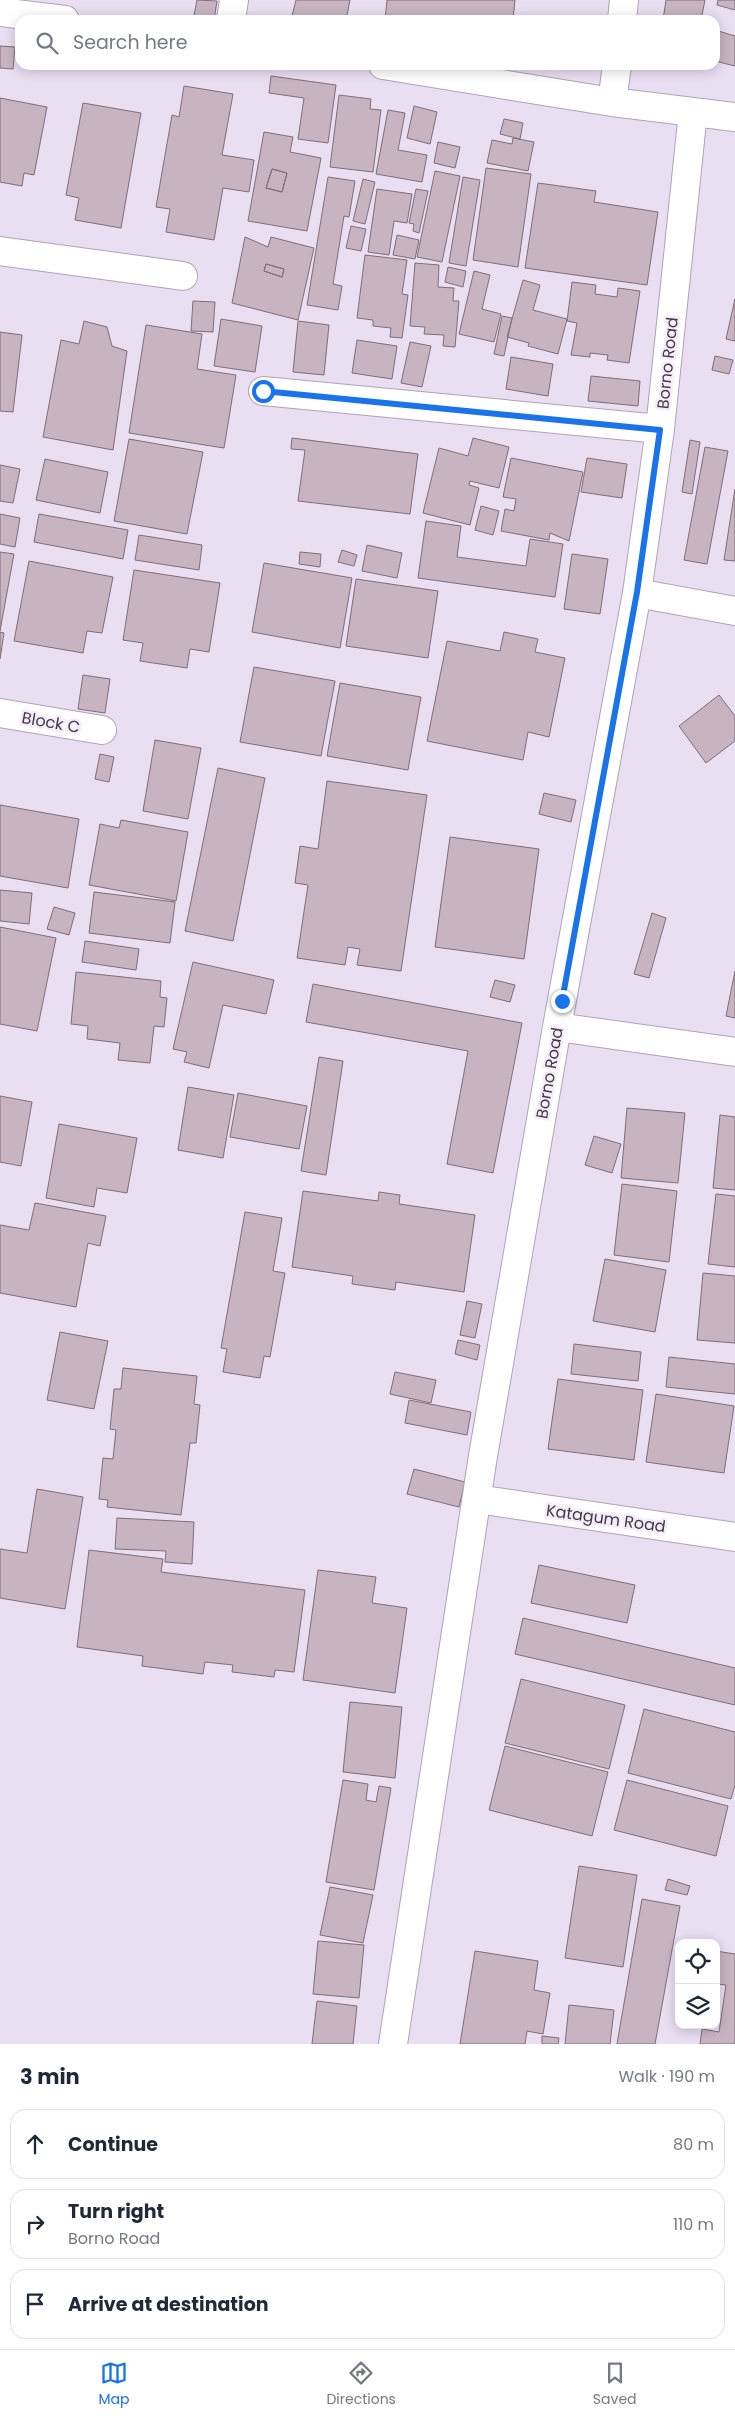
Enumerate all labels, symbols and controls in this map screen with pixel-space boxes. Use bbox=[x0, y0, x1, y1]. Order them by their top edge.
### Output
search box bbox=[15, 15, 720, 70]
icon: search bbox=[33, 29, 61, 57]
text: Search here bbox=[73, 29, 187, 56]
street label: Borno Road bbox=[651, 316, 684, 410]
route start bbox=[252, 380, 275, 403]
street label: Block C bbox=[20, 706, 82, 739]
route end bbox=[551, 990, 574, 1013]
street label: Borno Road bbox=[530, 1026, 569, 1121]
street label: Katagum Road bbox=[545, 1499, 667, 1538]
map controls bbox=[675, 1939, 720, 2029]
button: locate bbox=[675, 1939, 720, 1984]
button: layers bbox=[675, 1984, 720, 2029]
text: 3 min bbox=[20, 2062, 80, 2091]
text: Walk · 190 m bbox=[618, 2065, 715, 2088]
icon: ahead bbox=[21, 2130, 49, 2158]
text: Continue bbox=[68, 2131, 158, 2158]
text: 80 m bbox=[673, 2133, 714, 2156]
text: Turn right bbox=[68, 2198, 164, 2225]
icon: right bbox=[21, 2210, 49, 2238]
text: 110 m bbox=[673, 2213, 714, 2236]
text: Borno Road bbox=[68, 2227, 160, 2250]
icon: arrive bbox=[21, 2290, 49, 2318]
text: Arrive at destination bbox=[68, 2291, 269, 2318]
tab: Map bbox=[98, 2359, 129, 2410]
tab: Directions bbox=[326, 2359, 396, 2410]
tab: Saved bbox=[593, 2359, 637, 2410]

